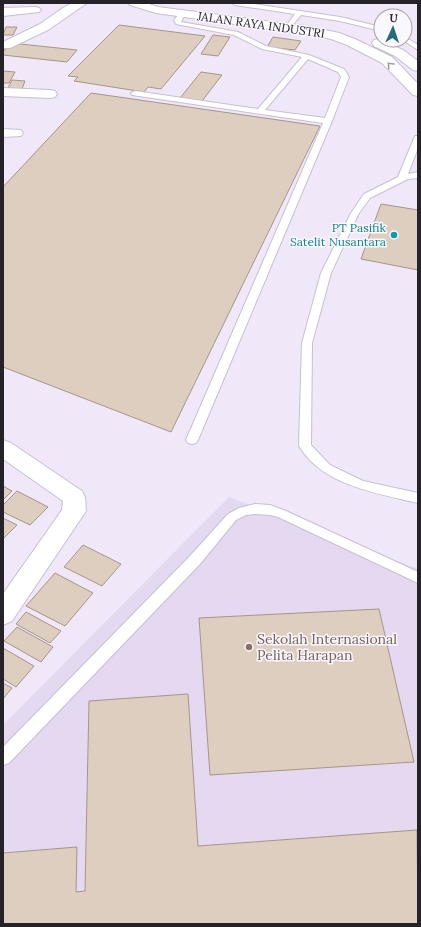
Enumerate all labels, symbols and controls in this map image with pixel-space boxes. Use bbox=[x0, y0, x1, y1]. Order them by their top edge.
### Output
street label: JALAN RAYA INDUSTRI bbox=[195, 8, 326, 41]
north arrow bbox=[373, 8, 413, 48]
text: U bbox=[389, 11, 399, 25]
one-way arrow bbox=[388, 62, 395, 70]
place label: PT Pasifik Satelit Nusantara bbox=[290, 220, 387, 249]
marker: PT Pasifik Satelit Nusantara bbox=[389, 230, 399, 240]
place label: Sekolah Internasional Pelita Harapan bbox=[257, 630, 397, 664]
marker: Sekolah Internasional Pelita Harapan bbox=[244, 642, 254, 652]

